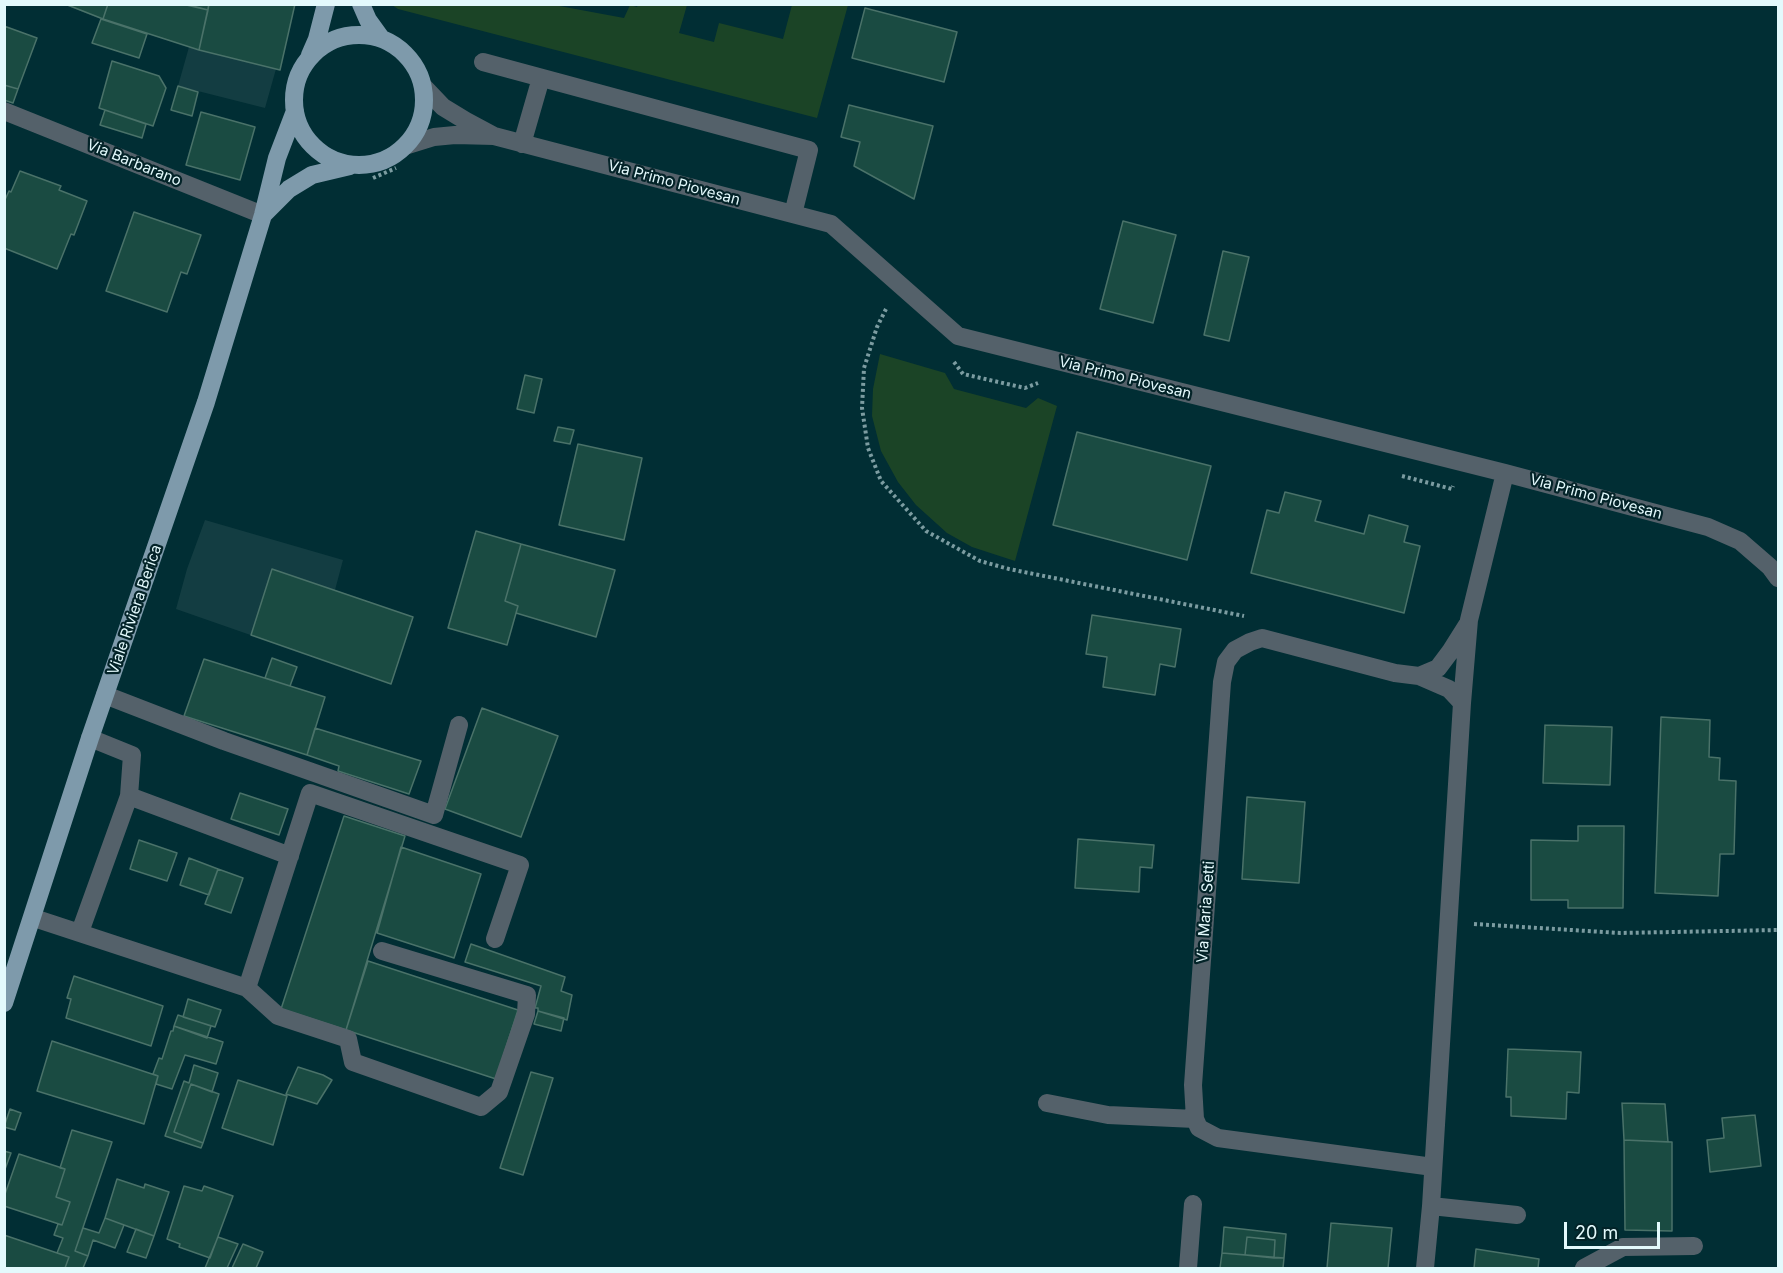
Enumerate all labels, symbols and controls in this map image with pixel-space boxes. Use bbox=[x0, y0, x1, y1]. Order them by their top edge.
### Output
street label: Via Barbarano bbox=[84, 136, 184, 190]
street label: Via Primo Piovesan bbox=[606, 157, 742, 209]
street label: Via Primo Piovesan bbox=[1057, 353, 1193, 403]
street label: Via Primo Piovesan bbox=[1528, 471, 1664, 523]
street label: Viale Riviera Berica bbox=[104, 542, 166, 678]
street label: Via Maria Setti bbox=[1193, 860, 1219, 964]
scale bar bbox=[1567, 1210, 1663, 1248]
text: 20 m bbox=[1575, 1222, 1618, 1243]

